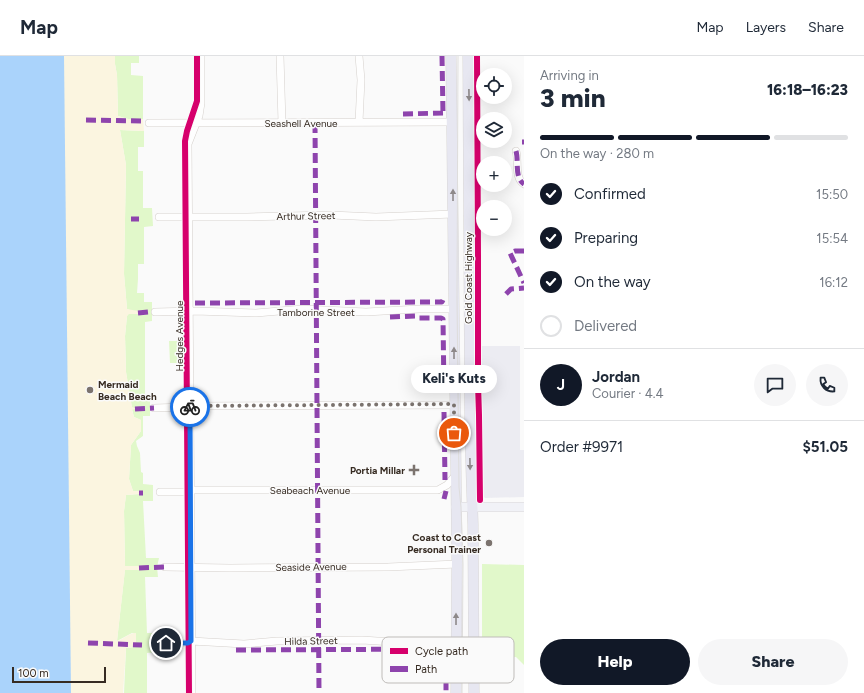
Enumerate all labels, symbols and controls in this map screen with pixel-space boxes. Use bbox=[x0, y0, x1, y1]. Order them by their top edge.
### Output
text: Map bbox=[20, 16, 58, 39]
text: Map bbox=[696, 19, 724, 36]
text: Layers bbox=[746, 19, 786, 36]
text: Share bbox=[808, 19, 844, 36]
map controls bbox=[476, 68, 512, 236]
button: locate bbox=[476, 68, 512, 104]
text: Arriving in bbox=[540, 68, 599, 83]
text: 16:18–16:23 bbox=[767, 81, 848, 99]
text: 3 min bbox=[540, 82, 606, 114]
one-way arrow bbox=[466, 89, 472, 102]
button: layers bbox=[476, 112, 512, 148]
street label: Seashell Avenue bbox=[264, 117, 338, 130]
text: On the way · 280 m bbox=[540, 146, 654, 161]
button: + bbox=[476, 156, 512, 192]
icon: check bbox=[540, 183, 562, 205]
text: Confirmed bbox=[574, 185, 646, 203]
text: 15:50 bbox=[816, 187, 848, 202]
one-way arrow bbox=[449, 189, 456, 201]
button: − bbox=[476, 200, 512, 236]
street label: Arthur Street bbox=[276, 209, 336, 223]
icon: check bbox=[540, 227, 562, 249]
text: Preparing bbox=[574, 229, 638, 247]
street label: Gold Coast Highway bbox=[462, 231, 475, 324]
text: 15:54 bbox=[816, 231, 848, 246]
icon: check bbox=[540, 271, 562, 293]
text: On the way bbox=[574, 273, 651, 291]
text: 16:12 bbox=[819, 275, 848, 290]
street label: Hedges Avenue bbox=[173, 300, 186, 372]
street label: Tamborine Street bbox=[277, 306, 355, 319]
text: Delivered bbox=[574, 317, 637, 335]
one-way arrow bbox=[451, 346, 457, 359]
button: chat bbox=[754, 364, 796, 406]
button: phone bbox=[806, 364, 848, 406]
callout: Keli's Kuts bbox=[411, 365, 497, 393]
text: Jordan bbox=[592, 368, 640, 386]
text: Keli's Kuts bbox=[422, 371, 486, 386]
text: J bbox=[557, 376, 565, 394]
place label: Mermaid Beach Beach bbox=[98, 378, 157, 403]
marker: Mermaid Beach Beach bbox=[85, 385, 95, 395]
text: Courier · 4.4 bbox=[592, 386, 664, 401]
courier bbox=[170, 387, 210, 427]
icon: bike bbox=[179, 396, 201, 418]
pin bbox=[437, 416, 471, 450]
icon: bag bbox=[443, 422, 465, 444]
text: Order #9971 bbox=[540, 438, 623, 456]
text: $51.05 bbox=[802, 438, 848, 456]
one-way arrow bbox=[467, 458, 474, 470]
place label: Portia Millar bbox=[350, 464, 405, 477]
marker: Portia Millar bbox=[408, 464, 420, 476]
street label: Seabeach Avenue bbox=[270, 484, 351, 497]
place label: Coast to Coast Personal Trainer bbox=[407, 531, 481, 556]
marker: Coast to Coast Personal Trainer bbox=[484, 538, 494, 548]
street label: Seaside Avenue bbox=[275, 560, 347, 574]
one-way arrow bbox=[453, 612, 459, 625]
pin bbox=[149, 626, 183, 660]
icon: home bbox=[155, 632, 177, 654]
street label: Hilda Street bbox=[284, 634, 338, 648]
legend bbox=[382, 637, 514, 683]
button: Help bbox=[540, 639, 690, 685]
button: Share bbox=[698, 639, 848, 685]
text: Cycle path bbox=[415, 645, 468, 658]
text: Path bbox=[415, 663, 437, 676]
scale bar bbox=[12, 665, 106, 684]
text: 100 m bbox=[18, 667, 49, 680]

